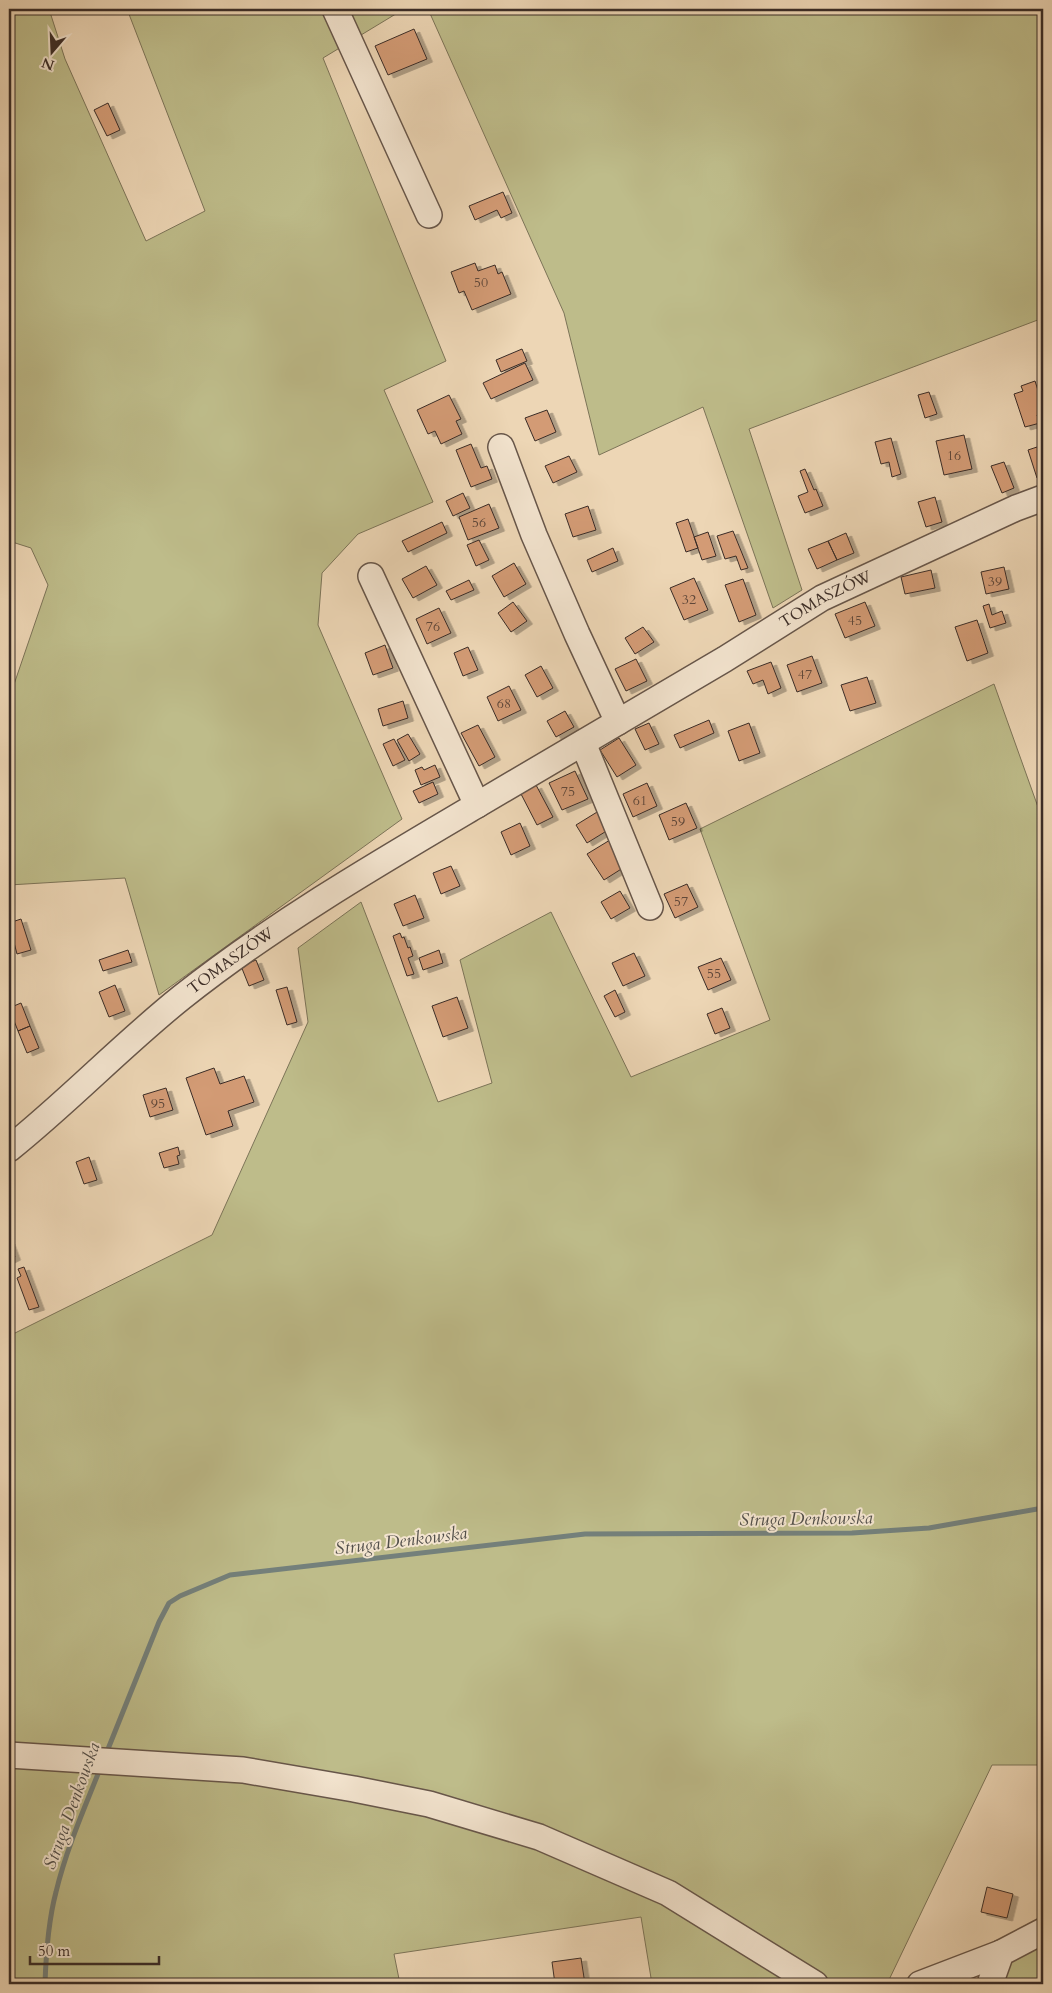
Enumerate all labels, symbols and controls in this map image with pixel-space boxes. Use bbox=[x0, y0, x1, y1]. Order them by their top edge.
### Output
north arrow bbox=[28, 28, 78, 78]
text: N bbox=[39, 53, 57, 75]
house number: 50 bbox=[474, 273, 488, 292]
house number: 16 bbox=[947, 446, 961, 465]
house number: 56 bbox=[472, 513, 486, 532]
street label: TOMASZÓW bbox=[775, 565, 875, 633]
house number: 39 bbox=[988, 572, 1002, 591]
house number: 32 bbox=[682, 590, 696, 609]
house number: 45 bbox=[848, 611, 862, 630]
house number: 76 bbox=[426, 617, 440, 636]
house number: 47 bbox=[798, 665, 812, 684]
house number: 68 bbox=[497, 694, 511, 713]
house number: 75 bbox=[561, 782, 575, 801]
house number: 61 bbox=[633, 791, 647, 810]
house number: 59 bbox=[671, 812, 685, 831]
house number: 57 bbox=[674, 892, 688, 911]
street label: TOMASZÓW bbox=[183, 922, 279, 1000]
house number: 55 bbox=[707, 964, 721, 983]
house number: 95 bbox=[151, 1094, 165, 1113]
water label: Struga Denkowska bbox=[739, 1505, 873, 1533]
water label: Struga Denkowska bbox=[333, 1520, 469, 1562]
water label: Struga Denkowska bbox=[37, 1739, 107, 1873]
scale bar bbox=[30, 1933, 159, 1965]
text: 50 m bbox=[38, 1941, 70, 1961]

